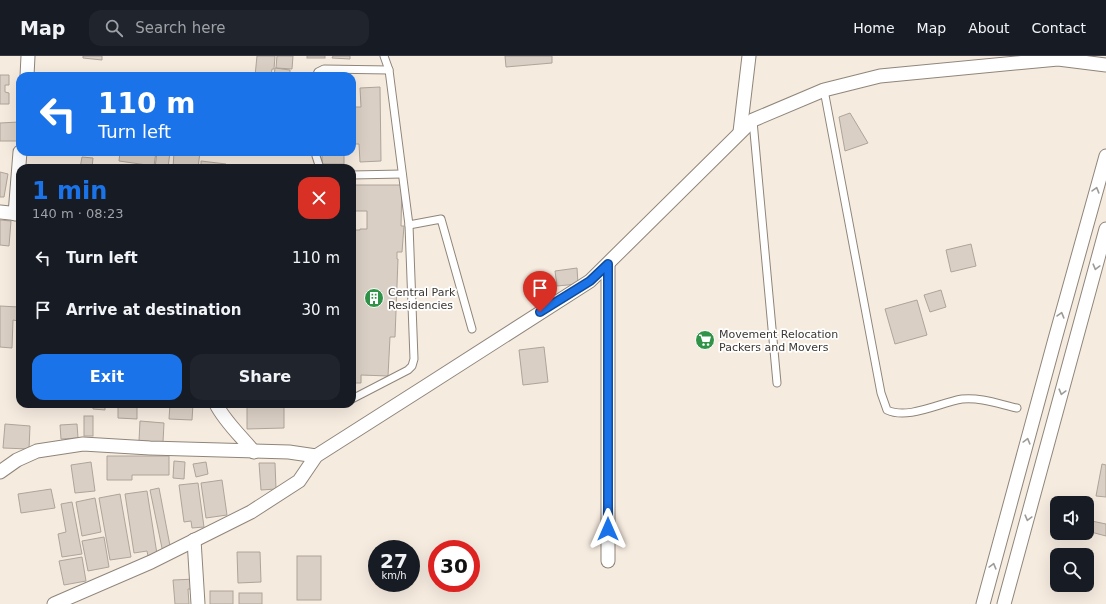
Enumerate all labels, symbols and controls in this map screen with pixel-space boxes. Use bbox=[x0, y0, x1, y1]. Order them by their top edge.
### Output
search box bbox=[89, 10, 369, 46]
text: Map bbox=[20, 17, 65, 39]
icon: search bbox=[103, 17, 125, 39]
text: Search here bbox=[135, 19, 225, 37]
text: Home bbox=[853, 20, 895, 36]
text: Map bbox=[917, 20, 946, 36]
text: About bbox=[968, 20, 1010, 36]
text: Contact bbox=[1032, 20, 1086, 36]
text: 110 m bbox=[98, 87, 195, 120]
icon: left bbox=[32, 88, 84, 140]
text: Turn left bbox=[98, 121, 171, 142]
text: 1 min bbox=[32, 177, 107, 205]
button: close bbox=[298, 177, 340, 219]
one-way arrow bbox=[1091, 187, 1100, 194]
text: 140 m · 08:23 bbox=[32, 206, 123, 221]
icon: left bbox=[32, 247, 54, 269]
text: Turn left bbox=[66, 249, 138, 267]
text: 110 m bbox=[292, 249, 340, 267]
one-way arrow bbox=[1092, 263, 1101, 270]
pin bbox=[523, 271, 557, 312]
icon: arrive bbox=[529, 277, 551, 299]
place label: Central Park Residencies bbox=[388, 286, 456, 312]
building icon: Central Park Residencies bbox=[363, 287, 385, 309]
icon: arrive bbox=[32, 299, 54, 321]
text: Arrive at destination bbox=[66, 301, 241, 319]
text: 30 m bbox=[302, 301, 340, 319]
one-way arrow bbox=[1056, 312, 1065, 319]
place label: Movement Relocation Packers and Movers bbox=[719, 328, 838, 354]
supermarket icon: Movement Relocation Packers and Movers bbox=[694, 329, 716, 351]
button: Exit bbox=[32, 354, 182, 400]
button: Share bbox=[190, 354, 340, 400]
one-way arrow bbox=[1058, 389, 1067, 396]
one-way arrow bbox=[1022, 438, 1031, 445]
map controls bbox=[1050, 496, 1094, 592]
button: sound bbox=[1050, 496, 1094, 540]
position arrow bbox=[587, 508, 629, 550]
one-way arrow bbox=[1024, 514, 1033, 521]
speed limit sign: 30 bbox=[428, 540, 480, 592]
button: search bbox=[1050, 548, 1094, 592]
text: 27 bbox=[380, 549, 408, 573]
one-way arrow bbox=[988, 563, 997, 570]
text: km/h bbox=[381, 570, 407, 581]

